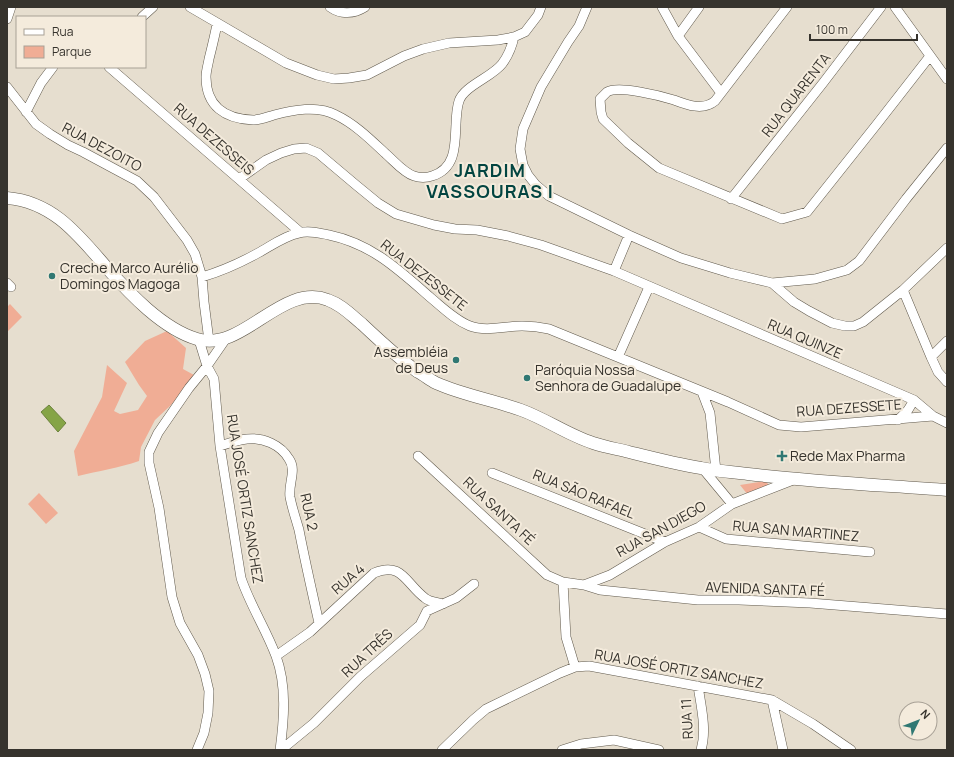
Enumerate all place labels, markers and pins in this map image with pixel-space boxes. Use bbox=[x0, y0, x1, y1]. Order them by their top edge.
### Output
place label: Creche Marco Aurélio Domingos Magoga bbox=[60, 258, 198, 293]
marker: Creche Marco Aurélio Domingos Magoga bbox=[47, 271, 57, 281]
place label: Assembléia de Deus bbox=[374, 342, 448, 377]
marker: Assembléia de Deus bbox=[451, 355, 461, 365]
place label: Paróquia Nossa Senhora de Guadalupe bbox=[535, 360, 681, 395]
marker: Paróquia Nossa Senhora de Guadalupe bbox=[522, 373, 532, 383]
place label: Rede Max Pharma bbox=[790, 446, 905, 465]
marker: Rede Max Pharma bbox=[777, 451, 787, 461]

